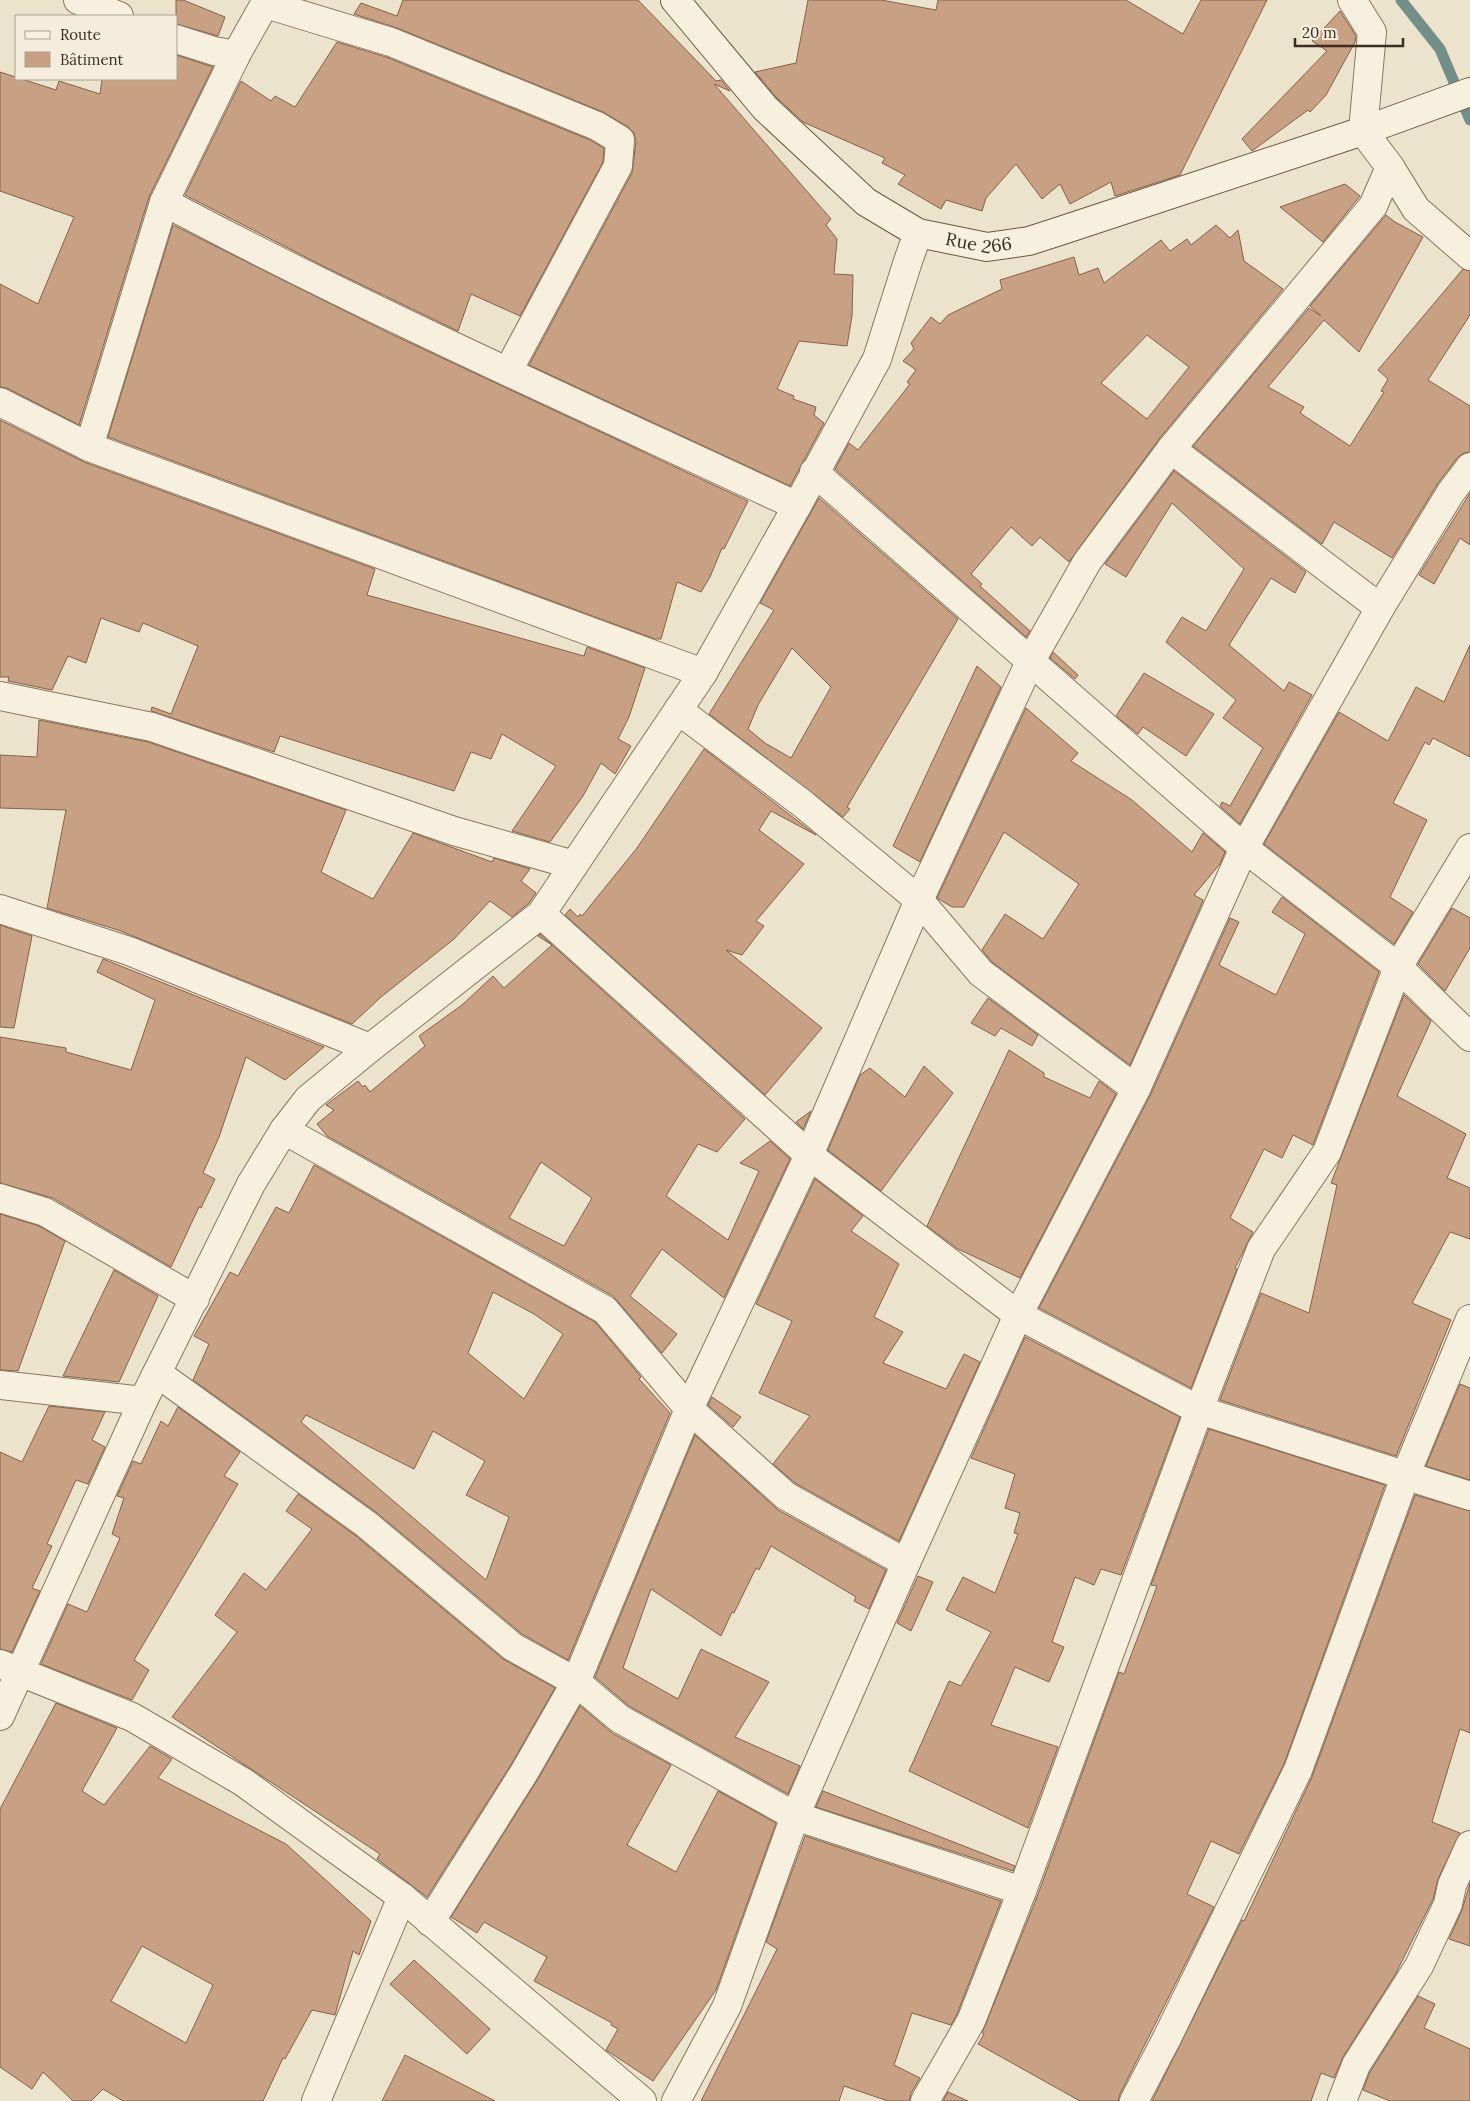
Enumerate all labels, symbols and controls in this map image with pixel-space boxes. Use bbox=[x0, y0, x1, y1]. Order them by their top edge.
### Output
legend bbox=[15, 15, 178, 80]
scale bar bbox=[1295, 15, 1402, 47]
text: 20 m bbox=[1302, 23, 1337, 42]
text: Route bbox=[60, 25, 101, 44]
text: Bâtiment bbox=[60, 50, 123, 69]
street label: Rue 266 bbox=[944, 227, 1013, 259]

